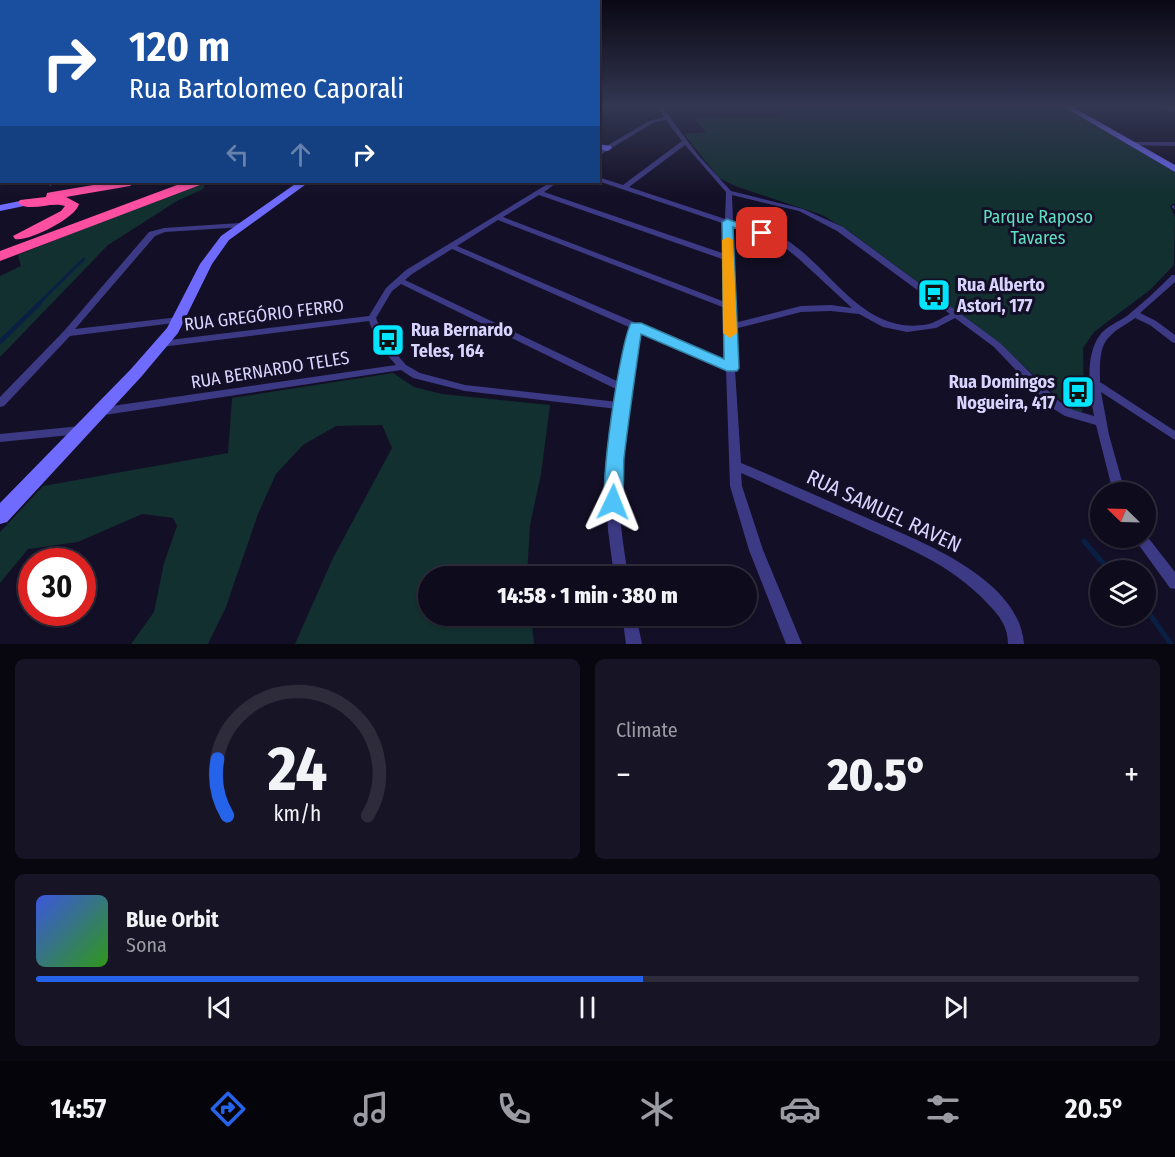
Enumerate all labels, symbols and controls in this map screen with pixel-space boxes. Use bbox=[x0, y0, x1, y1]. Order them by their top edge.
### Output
text: 120 m bbox=[129, 22, 230, 72]
icon: right bbox=[30, 24, 108, 102]
text: Rua Bartolomeo Caporali bbox=[129, 73, 404, 105]
icon: left bbox=[221, 138, 254, 171]
icon: ahead bbox=[284, 138, 317, 171]
icon: right bbox=[347, 138, 380, 171]
park label: Parque Raposo Tavares bbox=[983, 206, 1093, 249]
pin bbox=[736, 207, 787, 258]
icon: arrive bbox=[745, 216, 778, 249]
place label: Rua Alberto Astori, 177 bbox=[956, 274, 1045, 317]
bus stop icon: Rua Alberto Astori, 177 bbox=[916, 277, 952, 313]
street label: RUA GREGÓRIO FERRO bbox=[183, 294, 345, 336]
place label: Rua Bernardo Teles, 164 bbox=[411, 319, 513, 362]
bus stop icon: Rua Bernardo Teles, 164 bbox=[370, 322, 406, 358]
street label: RUA BERNARDO TELES bbox=[189, 347, 351, 393]
place label: Rua Domingos Nogueira, 417 bbox=[949, 371, 1055, 414]
bus stop icon: Rua Domingos Nogueira, 417 bbox=[1060, 374, 1096, 410]
street label: RUA SAMUEL RAVEN bbox=[803, 464, 965, 558]
position arrow bbox=[581, 470, 645, 534]
north arrow bbox=[1090, 482, 1156, 548]
map controls bbox=[1090, 482, 1156, 626]
speed limit sign: 30 bbox=[18, 548, 96, 626]
button: layers bbox=[1090, 560, 1156, 626]
text: 14:58 · 1 min · 380 m bbox=[497, 582, 678, 609]
text: Climate bbox=[616, 718, 678, 742]
text: 24 bbox=[267, 732, 327, 807]
text: 20.5° bbox=[827, 748, 927, 802]
text: − bbox=[616, 755, 631, 795]
text: + bbox=[1124, 755, 1139, 795]
text: km/h bbox=[274, 801, 321, 827]
text: Blue Orbit bbox=[126, 906, 219, 933]
text: Sona bbox=[126, 933, 167, 957]
icon: previous bbox=[203, 991, 236, 1024]
icon: pause bbox=[571, 991, 604, 1024]
icon: next bbox=[939, 991, 972, 1024]
icon: directions bbox=[207, 1088, 249, 1130]
icon: music bbox=[350, 1088, 392, 1130]
icon: phone bbox=[493, 1088, 535, 1130]
icon: climate bbox=[636, 1088, 678, 1130]
icon: car bbox=[779, 1088, 821, 1130]
icon: filters bbox=[922, 1088, 964, 1130]
text: 14:57 bbox=[50, 1093, 106, 1125]
text: 20.5° bbox=[1065, 1093, 1124, 1125]

